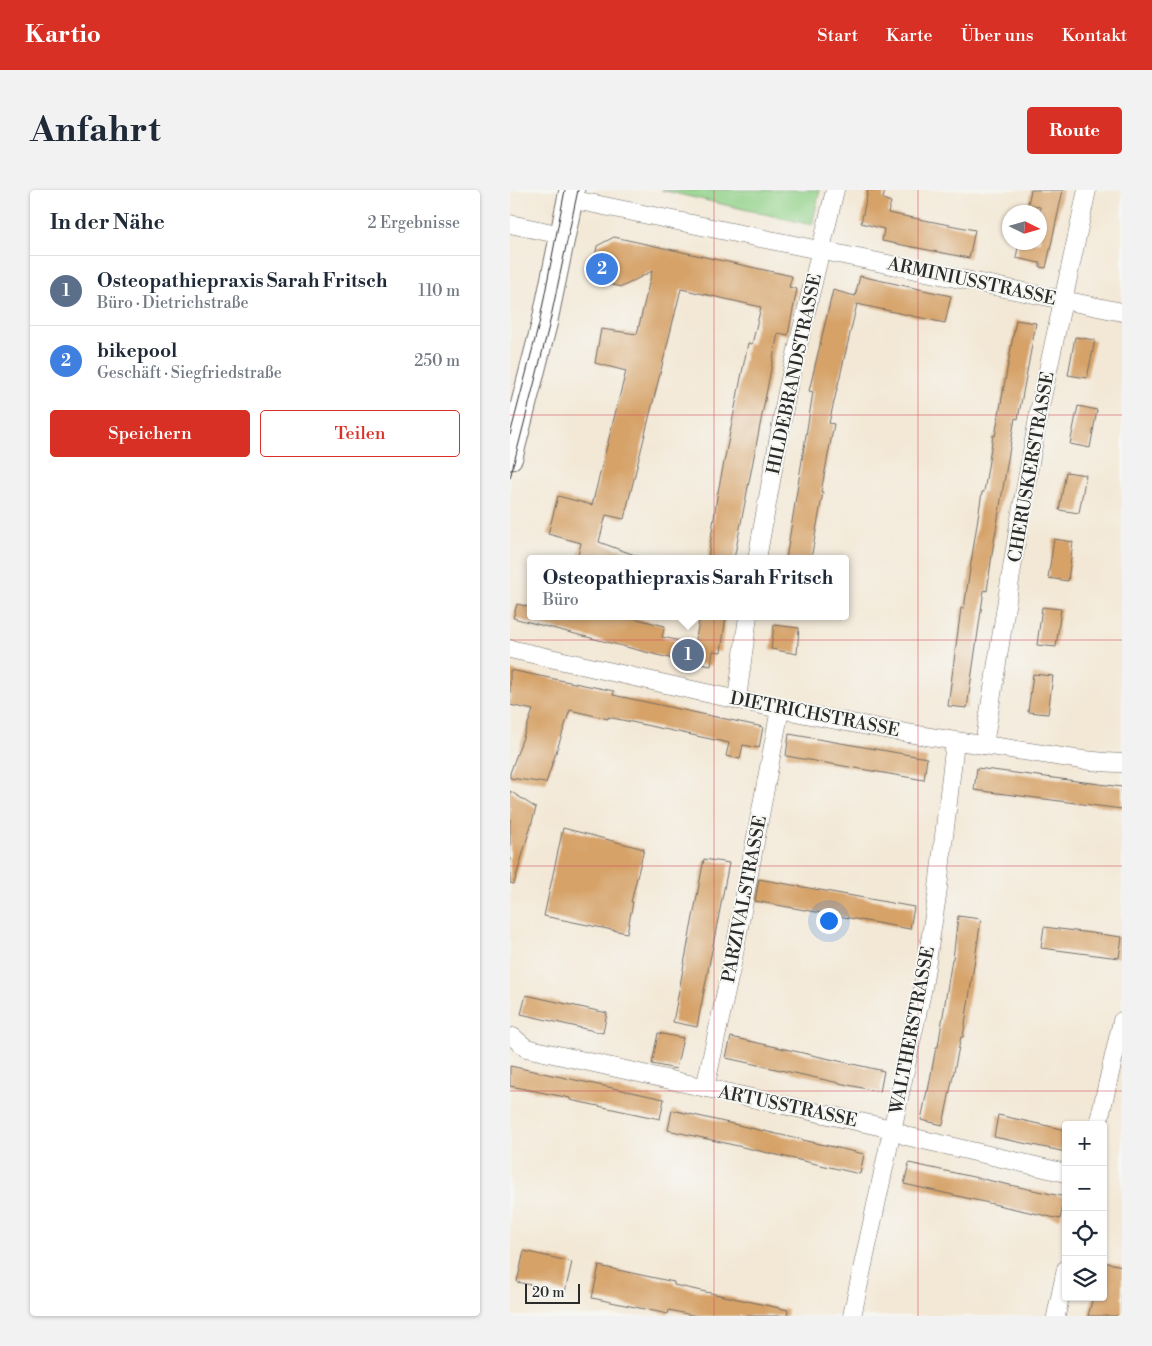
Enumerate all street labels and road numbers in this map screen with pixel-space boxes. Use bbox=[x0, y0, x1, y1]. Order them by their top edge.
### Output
street label: ARMINIUSSTRASSE bbox=[884, 252, 1058, 311]
street label: HILDEBRANDSTRASSE bbox=[762, 272, 827, 477]
street label: CHERUSKERSTRASSE bbox=[1003, 370, 1060, 564]
street label: DIETRICHSTRASSE bbox=[728, 687, 902, 742]
street label: PARZIVALSTRASSE bbox=[717, 814, 772, 985]
street label: WALTHERSTRASSE bbox=[885, 944, 940, 1117]
street label: ARTUSSTRASSE bbox=[715, 1080, 860, 1132]

